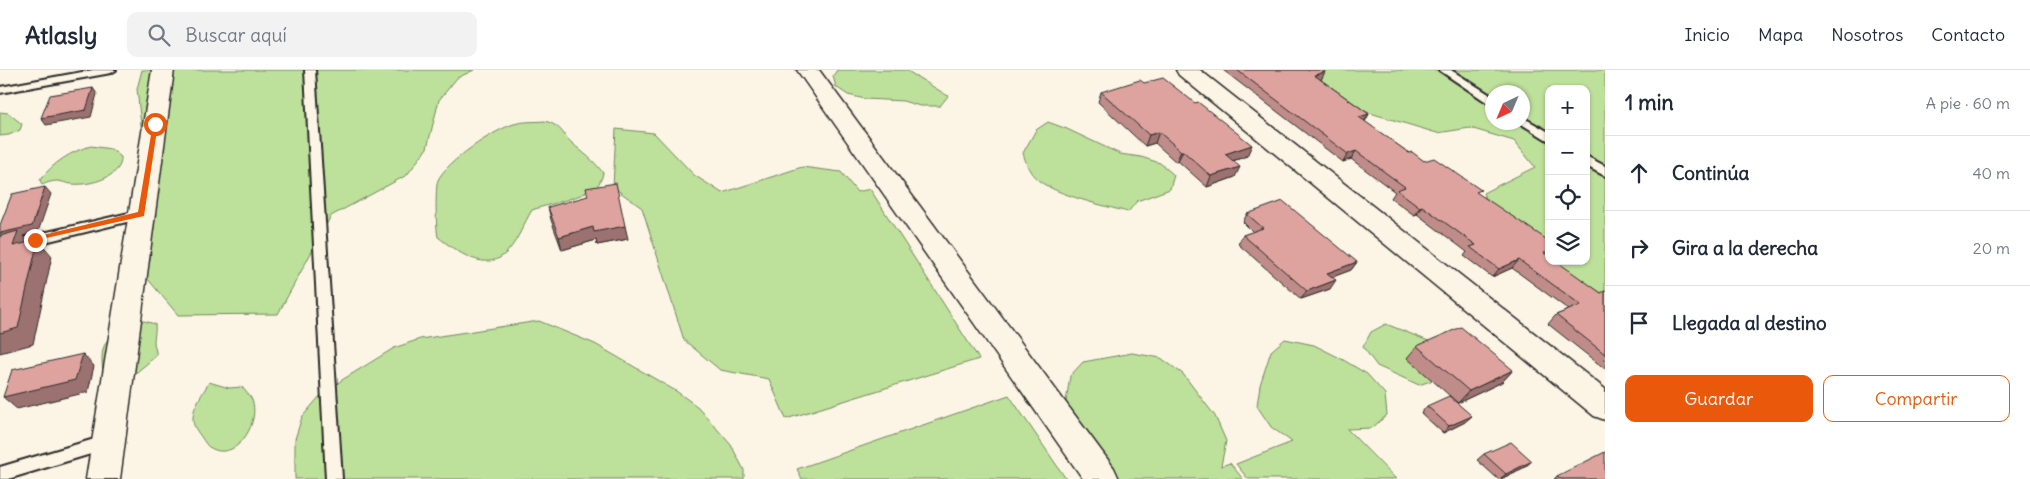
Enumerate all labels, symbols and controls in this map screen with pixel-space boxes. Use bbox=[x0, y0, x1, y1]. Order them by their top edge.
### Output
search box bbox=[127, 12, 477, 57]
text: Atlasly bbox=[25, 20, 97, 50]
icon: search bbox=[145, 21, 173, 49]
text: Buscar aquí bbox=[185, 23, 287, 47]
text: Inicio bbox=[1684, 23, 1730, 46]
text: Mapa bbox=[1758, 23, 1803, 46]
text: Nosotros bbox=[1831, 23, 1903, 46]
text: Contacto bbox=[1931, 23, 2005, 46]
north arrow bbox=[1485, 85, 1530, 130]
map controls bbox=[1545, 85, 1590, 265]
button: + bbox=[1545, 85, 1590, 130]
text: 1 min bbox=[1625, 89, 1674, 116]
text: A pie · 60 m bbox=[1926, 93, 2010, 113]
route start bbox=[144, 113, 167, 136]
button: − bbox=[1545, 130, 1590, 175]
icon: ahead bbox=[1625, 159, 1653, 187]
text: Continúa bbox=[1672, 161, 1749, 185]
text: 40 m bbox=[1972, 163, 2010, 183]
button: locate bbox=[1545, 175, 1590, 220]
button: layers bbox=[1545, 220, 1590, 265]
route end bbox=[24, 229, 47, 252]
icon: right bbox=[1625, 234, 1653, 262]
text: Gira a la derecha bbox=[1672, 236, 1818, 260]
text: 20 m bbox=[1973, 238, 2010, 258]
icon: arrive bbox=[1625, 309, 1653, 337]
text: Llegada al destino bbox=[1672, 311, 1827, 335]
button: Guardar bbox=[1625, 375, 1813, 422]
button: Compartir bbox=[1823, 375, 2010, 422]

